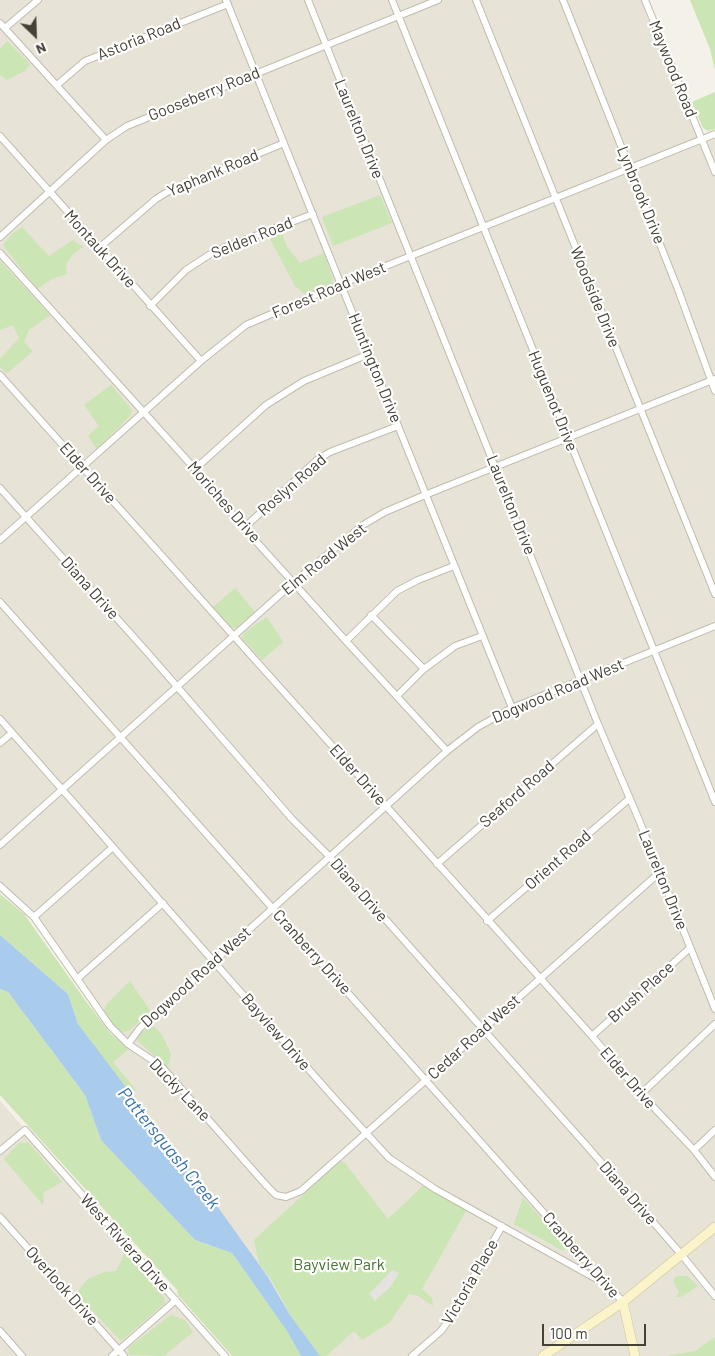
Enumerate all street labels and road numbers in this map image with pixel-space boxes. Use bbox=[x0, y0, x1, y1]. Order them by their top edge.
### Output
street label: Astoria Road bbox=[94, 14, 184, 64]
street label: Maywood Road bbox=[645, 18, 701, 120]
street label: Gooseberry Road bbox=[145, 63, 263, 125]
street label: Laurelton Drive bbox=[330, 76, 388, 182]
street label: Lynbrook Drive bbox=[613, 143, 669, 247]
street label: Yaphank Road bbox=[164, 145, 262, 201]
street label: Montauk Drive bbox=[60, 206, 140, 292]
street label: Selden Road bbox=[209, 213, 295, 263]
street label: Woodside Drive bbox=[566, 244, 624, 350]
street label: Forest Road West bbox=[269, 257, 389, 323]
street label: Huntington Drive bbox=[344, 310, 406, 426]
street label: Huguenot Drive bbox=[524, 348, 582, 454]
street label: Elder Drive bbox=[56, 439, 120, 507]
street label: Roslyn Road bbox=[254, 450, 330, 520]
street label: Laurelton Drive bbox=[482, 452, 540, 558]
street label: Moriches Drive bbox=[183, 457, 265, 547]
street label: Elm Road West bbox=[278, 519, 370, 599]
street label: Diana Drive bbox=[57, 553, 123, 623]
street label: Dogwood Road West bbox=[489, 655, 627, 727]
street label: Elder Drive bbox=[326, 741, 390, 809]
street label: Seaford Road bbox=[476, 756, 558, 832]
street label: Orient Road bbox=[521, 826, 595, 894]
street label: Laurelton Drive bbox=[634, 827, 692, 933]
street label: Diana Drive bbox=[326, 854, 392, 926]
street label: Cranberry Drive bbox=[269, 906, 355, 998]
street label: Dogwood Road West bbox=[137, 923, 255, 1031]
street label: Brush Place bbox=[604, 957, 678, 1027]
street label: Bayview Drive bbox=[237, 990, 315, 1074]
street label: Cedar Road West bbox=[424, 990, 524, 1084]
street label: Elder Drive bbox=[596, 1043, 660, 1113]
street label: Ducky Lane bbox=[145, 1055, 215, 1125]
street label: Diana Drive bbox=[595, 1157, 661, 1229]
street label: West Riviera Drive bbox=[76, 1190, 174, 1296]
street label: Cranberry Drive bbox=[538, 1208, 624, 1302]
street label: Victoria Place bbox=[438, 1236, 502, 1328]
street label: Overlook Drive bbox=[22, 1243, 102, 1329]

